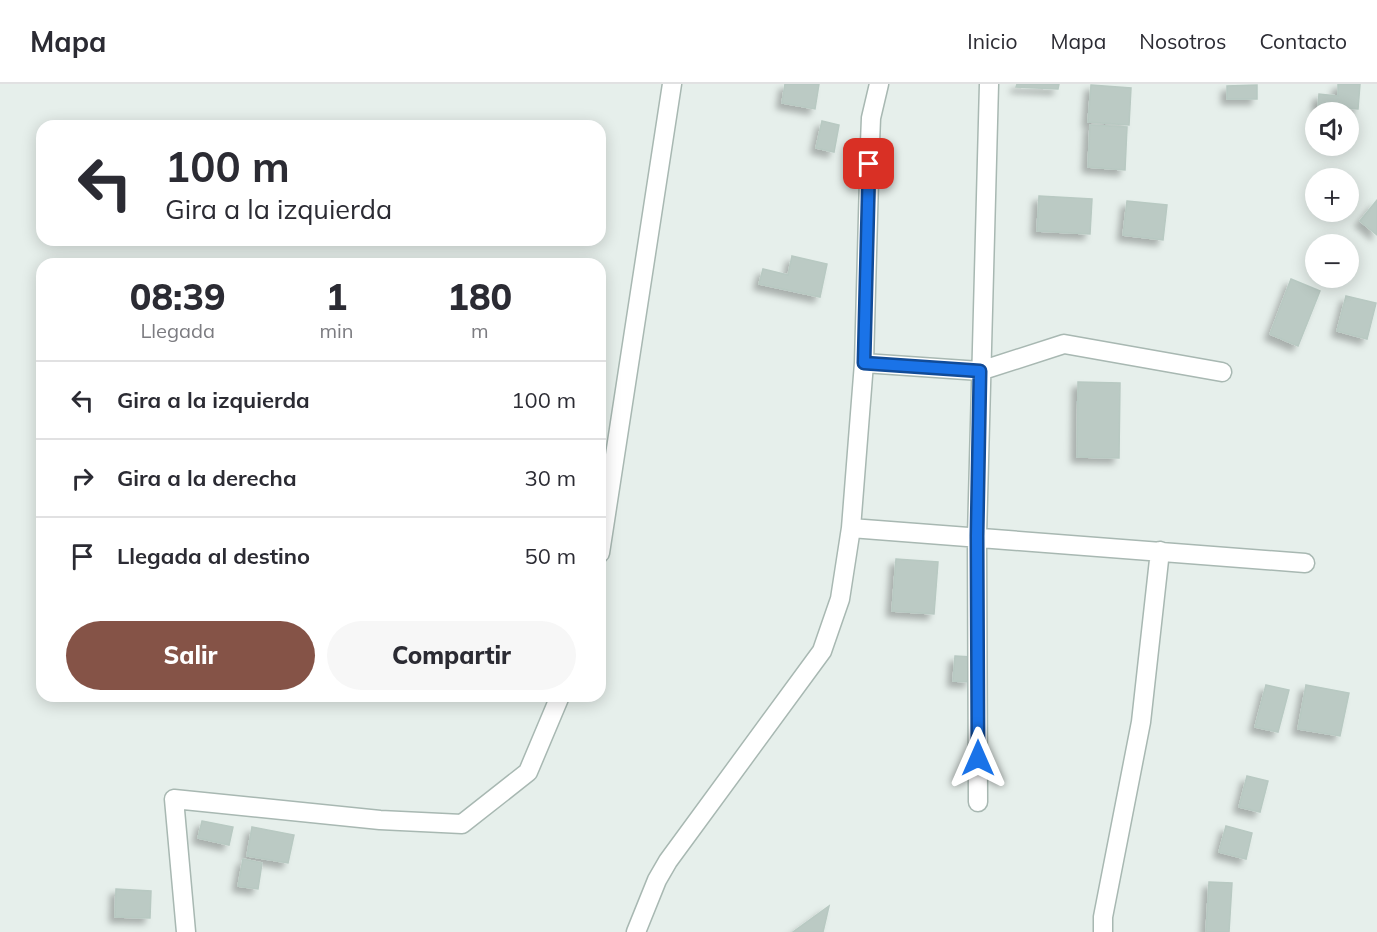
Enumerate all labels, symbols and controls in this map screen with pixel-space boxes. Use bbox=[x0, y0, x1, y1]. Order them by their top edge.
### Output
text: Mapa bbox=[30, 24, 106, 59]
text: Inicio bbox=[967, 28, 1017, 54]
text: Mapa bbox=[1050, 28, 1106, 54]
text: Nosotros bbox=[1139, 28, 1226, 54]
text: Contacto bbox=[1259, 28, 1347, 54]
map controls bbox=[1305, 102, 1359, 288]
button: sound bbox=[1305, 102, 1359, 156]
pin bbox=[843, 138, 894, 189]
text: 100 m bbox=[165, 140, 290, 193]
icon: left bbox=[66, 144, 144, 222]
icon: arrive bbox=[852, 147, 885, 180]
button: + bbox=[1305, 168, 1359, 222]
text: Gira a la izquierda bbox=[165, 192, 392, 226]
button: − bbox=[1305, 234, 1359, 288]
text: 08:39 bbox=[130, 274, 226, 319]
text: 1 bbox=[326, 274, 347, 319]
text: 180 bbox=[447, 274, 512, 319]
text: Llegada bbox=[140, 318, 215, 343]
text: min bbox=[319, 318, 354, 343]
text: m bbox=[471, 318, 489, 343]
icon: left bbox=[66, 384, 99, 417]
text: Gira a la izquierda bbox=[117, 386, 310, 414]
text: 100 m bbox=[511, 386, 576, 414]
icon: right bbox=[66, 462, 99, 495]
text: Gira a la derecha bbox=[117, 464, 297, 492]
text: 30 m bbox=[525, 464, 576, 492]
icon: arrive bbox=[66, 540, 99, 573]
text: Llegada al destino bbox=[117, 542, 310, 570]
text: 50 m bbox=[525, 542, 576, 570]
button: Salir bbox=[66, 621, 315, 690]
button: Compartir bbox=[327, 621, 576, 690]
position arrow bbox=[946, 726, 1010, 790]

